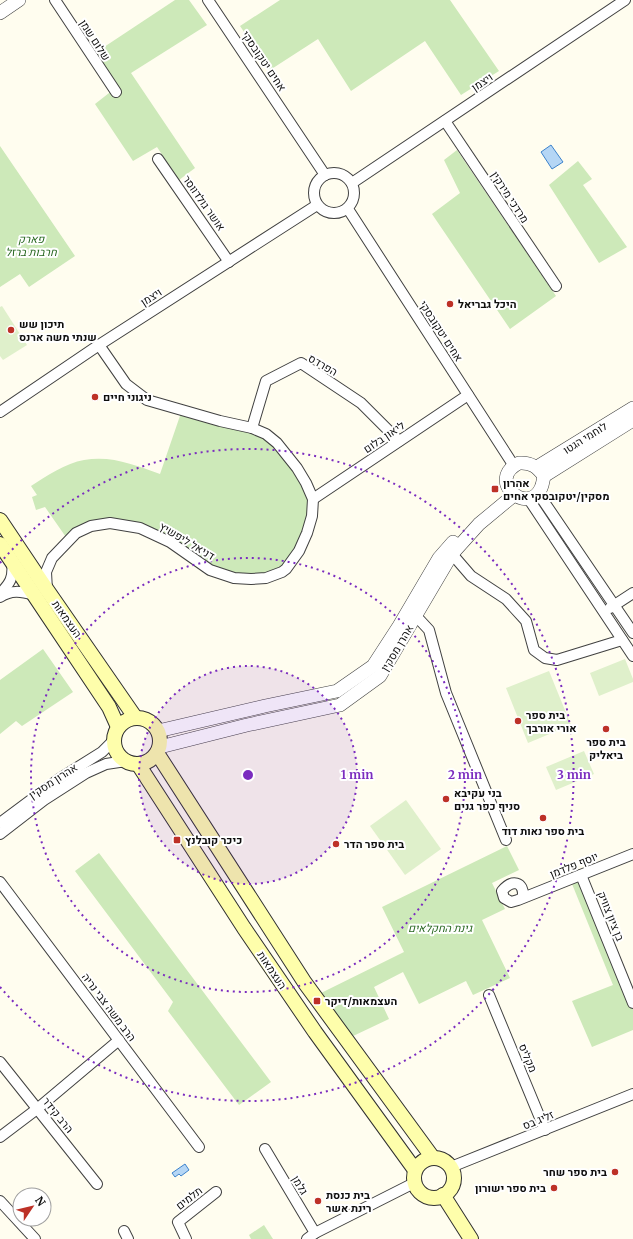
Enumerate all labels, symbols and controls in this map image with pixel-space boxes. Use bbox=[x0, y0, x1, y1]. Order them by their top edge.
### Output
street label: שלום שמן bbox=[77, 17, 113, 63]
street label: אחים יטקובסקי bbox=[239, 28, 289, 94]
street label: ויצמן bbox=[469, 70, 495, 94]
street label: מרדכי מירקין bbox=[488, 168, 532, 226]
street label: אושר גולדווסר bbox=[180, 172, 228, 234]
park label: פארק חרבות ברזל bbox=[5, 232, 58, 259]
street label: ויצמן bbox=[138, 285, 164, 309]
place label: היכל גבריאל bbox=[458, 297, 517, 311]
street label: אחים יטקובסקי bbox=[416, 298, 466, 364]
marker: היכל גבריאל bbox=[445, 299, 455, 309]
place label: תיכון שש שנתי משה ארנס bbox=[19, 317, 97, 344]
marker: תיכון שש שנתי משה ארנס bbox=[6, 325, 16, 335]
street label: הפרדס bbox=[306, 351, 340, 379]
place label: ניגוני חיים bbox=[103, 390, 152, 404]
marker: ניגוני חיים bbox=[90, 392, 100, 402]
street label: ליאון בלום bbox=[361, 418, 408, 456]
street label: לוחמי הגטו bbox=[560, 419, 610, 457]
place label: אהרון מסקין/יטקובסקי אחים bbox=[503, 476, 609, 503]
marker: אהרון מסקין/יטקובסקי אחים bbox=[490, 484, 500, 494]
street label: דניאל ליפשיץ bbox=[157, 519, 217, 563]
street label: העצמאות bbox=[49, 597, 85, 641]
street label: אהרן מסקין bbox=[378, 622, 416, 674]
place label: בית ספר אורי אורבך bbox=[526, 708, 577, 735]
marker: בית ספר אורי אורבך bbox=[513, 716, 523, 726]
marker: בית ספר ביאליק bbox=[601, 724, 611, 734]
place label: בית ספר ביאליק bbox=[586, 735, 626, 762]
street label: אהרון מסקין bbox=[26, 760, 80, 802]
text: 1 min bbox=[341, 767, 373, 782]
text: 2 min bbox=[448, 767, 482, 782]
text: 3 min bbox=[557, 767, 591, 782]
centre of rings bbox=[241, 768, 255, 782]
place label: בני עקיבא סניף כפר גנים bbox=[454, 786, 520, 813]
marker: בני עקיבא סניף כפר גנים bbox=[441, 794, 451, 804]
marker: בית ספר נאות דוד bbox=[538, 813, 548, 823]
place label: בית ספר נאות דוד bbox=[502, 824, 584, 838]
place label: כיכר קובלנץ bbox=[185, 833, 242, 847]
marker: כיכר קובלנץ bbox=[172, 835, 182, 845]
place label: בית ספר הדר bbox=[344, 837, 404, 851]
marker: בית ספר הדר bbox=[331, 839, 341, 849]
street label: יוסף פלדמן bbox=[548, 849, 600, 881]
street label: בן ציון צוויק bbox=[595, 889, 627, 943]
park label: גינת החקלאים bbox=[408, 921, 473, 935]
street label: העצמאות bbox=[254, 948, 290, 992]
street label: הרב משה צבי נריה bbox=[79, 970, 139, 1044]
place label: העצמאות/דיקר bbox=[325, 994, 398, 1008]
marker: העצמאות/דיקר bbox=[312, 996, 322, 1006]
street label: מקליס bbox=[516, 1042, 540, 1074]
street label: הרב קידר bbox=[39, 1094, 77, 1136]
street label: זליג בס bbox=[520, 1107, 556, 1133]
place label: בית ספר שחר bbox=[543, 1165, 607, 1179]
marker: בית ספר שחר bbox=[610, 1167, 620, 1177]
street label: גלמן bbox=[289, 1173, 311, 1197]
place label: בית ספר ישורון bbox=[475, 1181, 546, 1195]
street label: תלמים bbox=[173, 1183, 205, 1213]
marker: בית ספר ישורון bbox=[549, 1183, 559, 1193]
north arrow bbox=[12, 1187, 52, 1227]
place label: בית כנסת רינת אשר bbox=[326, 1188, 372, 1215]
text: N bbox=[32, 1194, 49, 1209]
marker: בית כנסת רינת אשר bbox=[313, 1196, 323, 1206]

